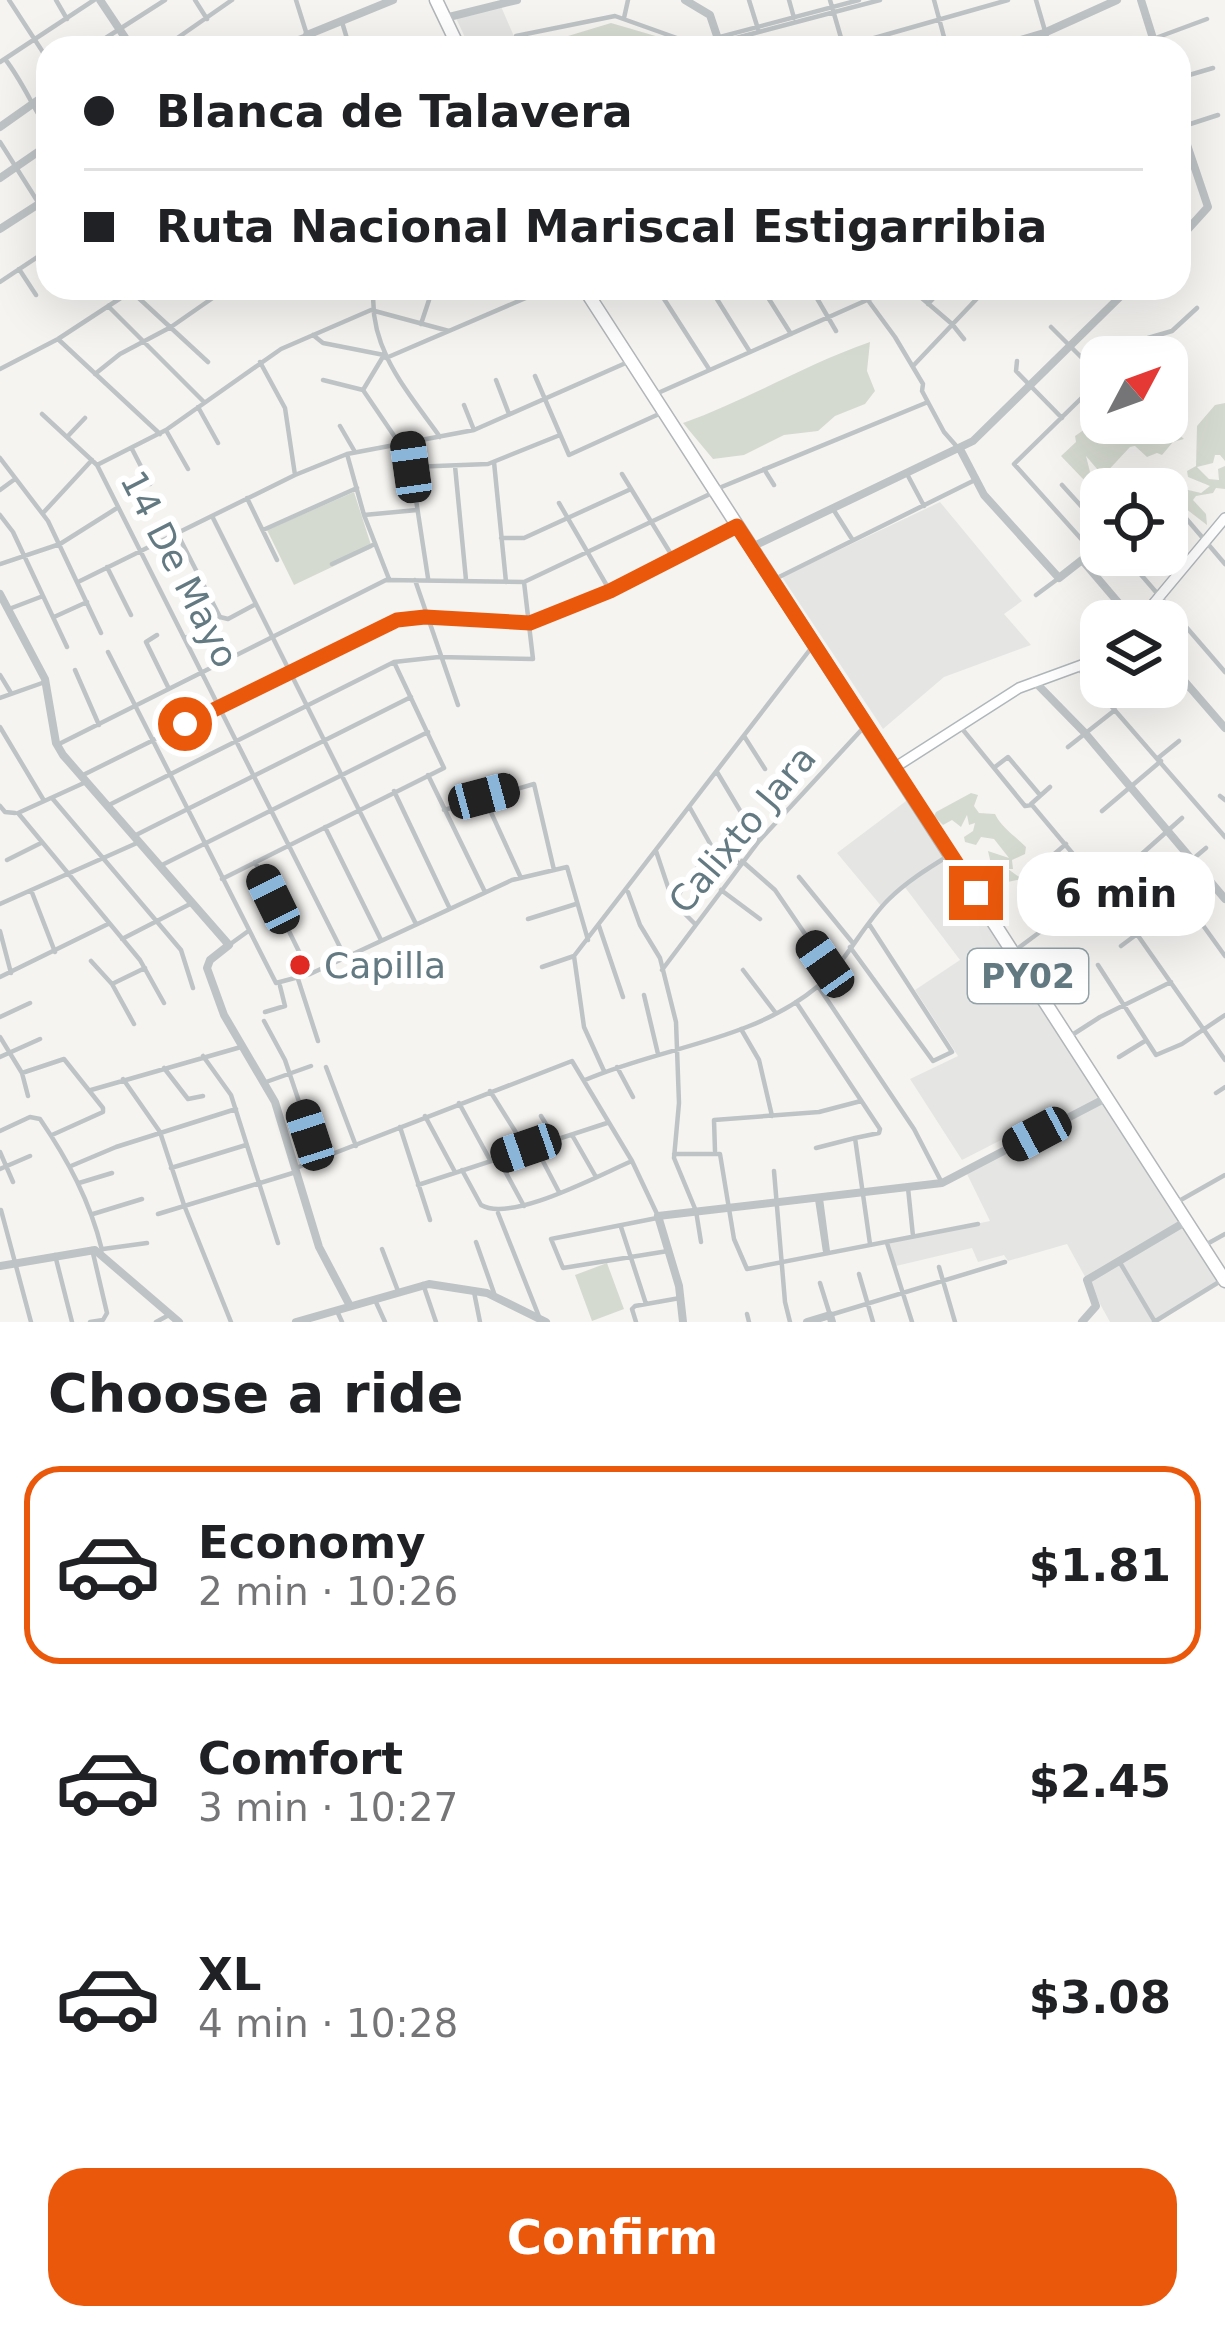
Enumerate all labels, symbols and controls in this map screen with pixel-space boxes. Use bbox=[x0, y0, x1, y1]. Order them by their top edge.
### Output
text: Blanca de Talavera bbox=[156, 85, 633, 138]
text: Ruta Nacional Mariscal Estigarribia bbox=[156, 200, 1047, 253]
north arrow bbox=[1080, 336, 1188, 444]
map controls bbox=[1080, 336, 1188, 708]
car bbox=[388, 429, 434, 505]
street label: 14 De Mayo bbox=[112, 464, 247, 674]
button: locate bbox=[1080, 468, 1188, 576]
button: layers bbox=[1080, 600, 1188, 708]
route start bbox=[158, 697, 212, 751]
street label: Calixto Jara bbox=[661, 737, 824, 921]
car bbox=[445, 769, 523, 823]
callout: 6 min bbox=[1018, 851, 1216, 935]
car bbox=[241, 859, 305, 939]
route end bbox=[949, 866, 1003, 920]
text: 6 min bbox=[1055, 871, 1177, 916]
car bbox=[790, 924, 860, 1004]
place label: Capilla bbox=[324, 945, 446, 986]
road number: PY02 bbox=[968, 949, 1088, 1003]
marker: Capilla bbox=[287, 952, 313, 978]
car bbox=[282, 1095, 338, 1175]
car bbox=[997, 1101, 1077, 1167]
car bbox=[486, 1119, 566, 1177]
text: Choose a ride bbox=[48, 1362, 464, 1425]
icon: car bbox=[54, 1511, 162, 1619]
text: Economy bbox=[198, 1516, 426, 1569]
text: $1.81 bbox=[1029, 1539, 1171, 1592]
text: 2 min · 10:26 bbox=[198, 1569, 458, 1614]
icon: car bbox=[54, 1727, 162, 1835]
text: Comfort bbox=[198, 1732, 403, 1785]
text: $2.45 bbox=[1029, 1755, 1171, 1808]
text: 3 min · 10:27 bbox=[198, 1785, 458, 1830]
icon: car bbox=[54, 1943, 162, 2051]
text: XL bbox=[198, 1948, 261, 2001]
text: $3.08 bbox=[1029, 1971, 1171, 2024]
text: 4 min · 10:28 bbox=[198, 2001, 458, 2046]
button: Confirm bbox=[48, 2168, 1177, 2306]

